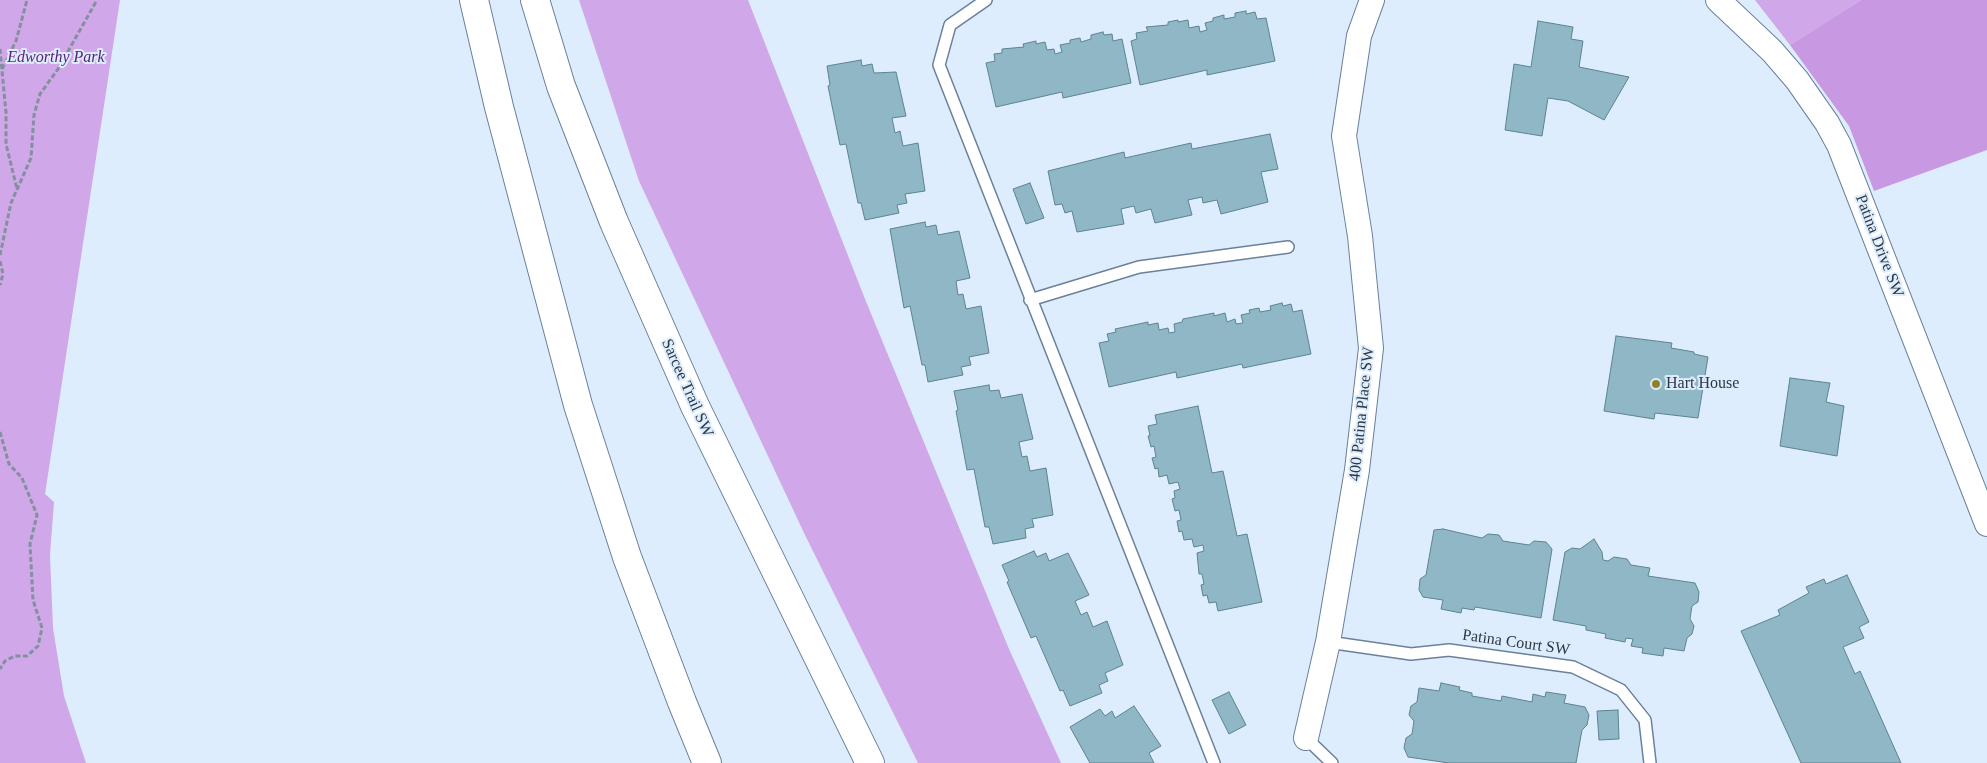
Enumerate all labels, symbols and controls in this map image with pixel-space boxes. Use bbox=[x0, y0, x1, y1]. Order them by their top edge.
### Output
park label: Edworthy Park bbox=[7, 48, 105, 68]
street label: Patina Drive SW bbox=[1851, 192, 1907, 300]
street label: Sarcee Trail SW bbox=[657, 336, 717, 440]
street label: 400 Patina Place SW bbox=[1345, 346, 1379, 482]
place label: Hart House bbox=[1666, 374, 1739, 394]
marker: Hart House bbox=[1650, 378, 1662, 390]
street label: Patina Court SW bbox=[1461, 626, 1571, 660]

